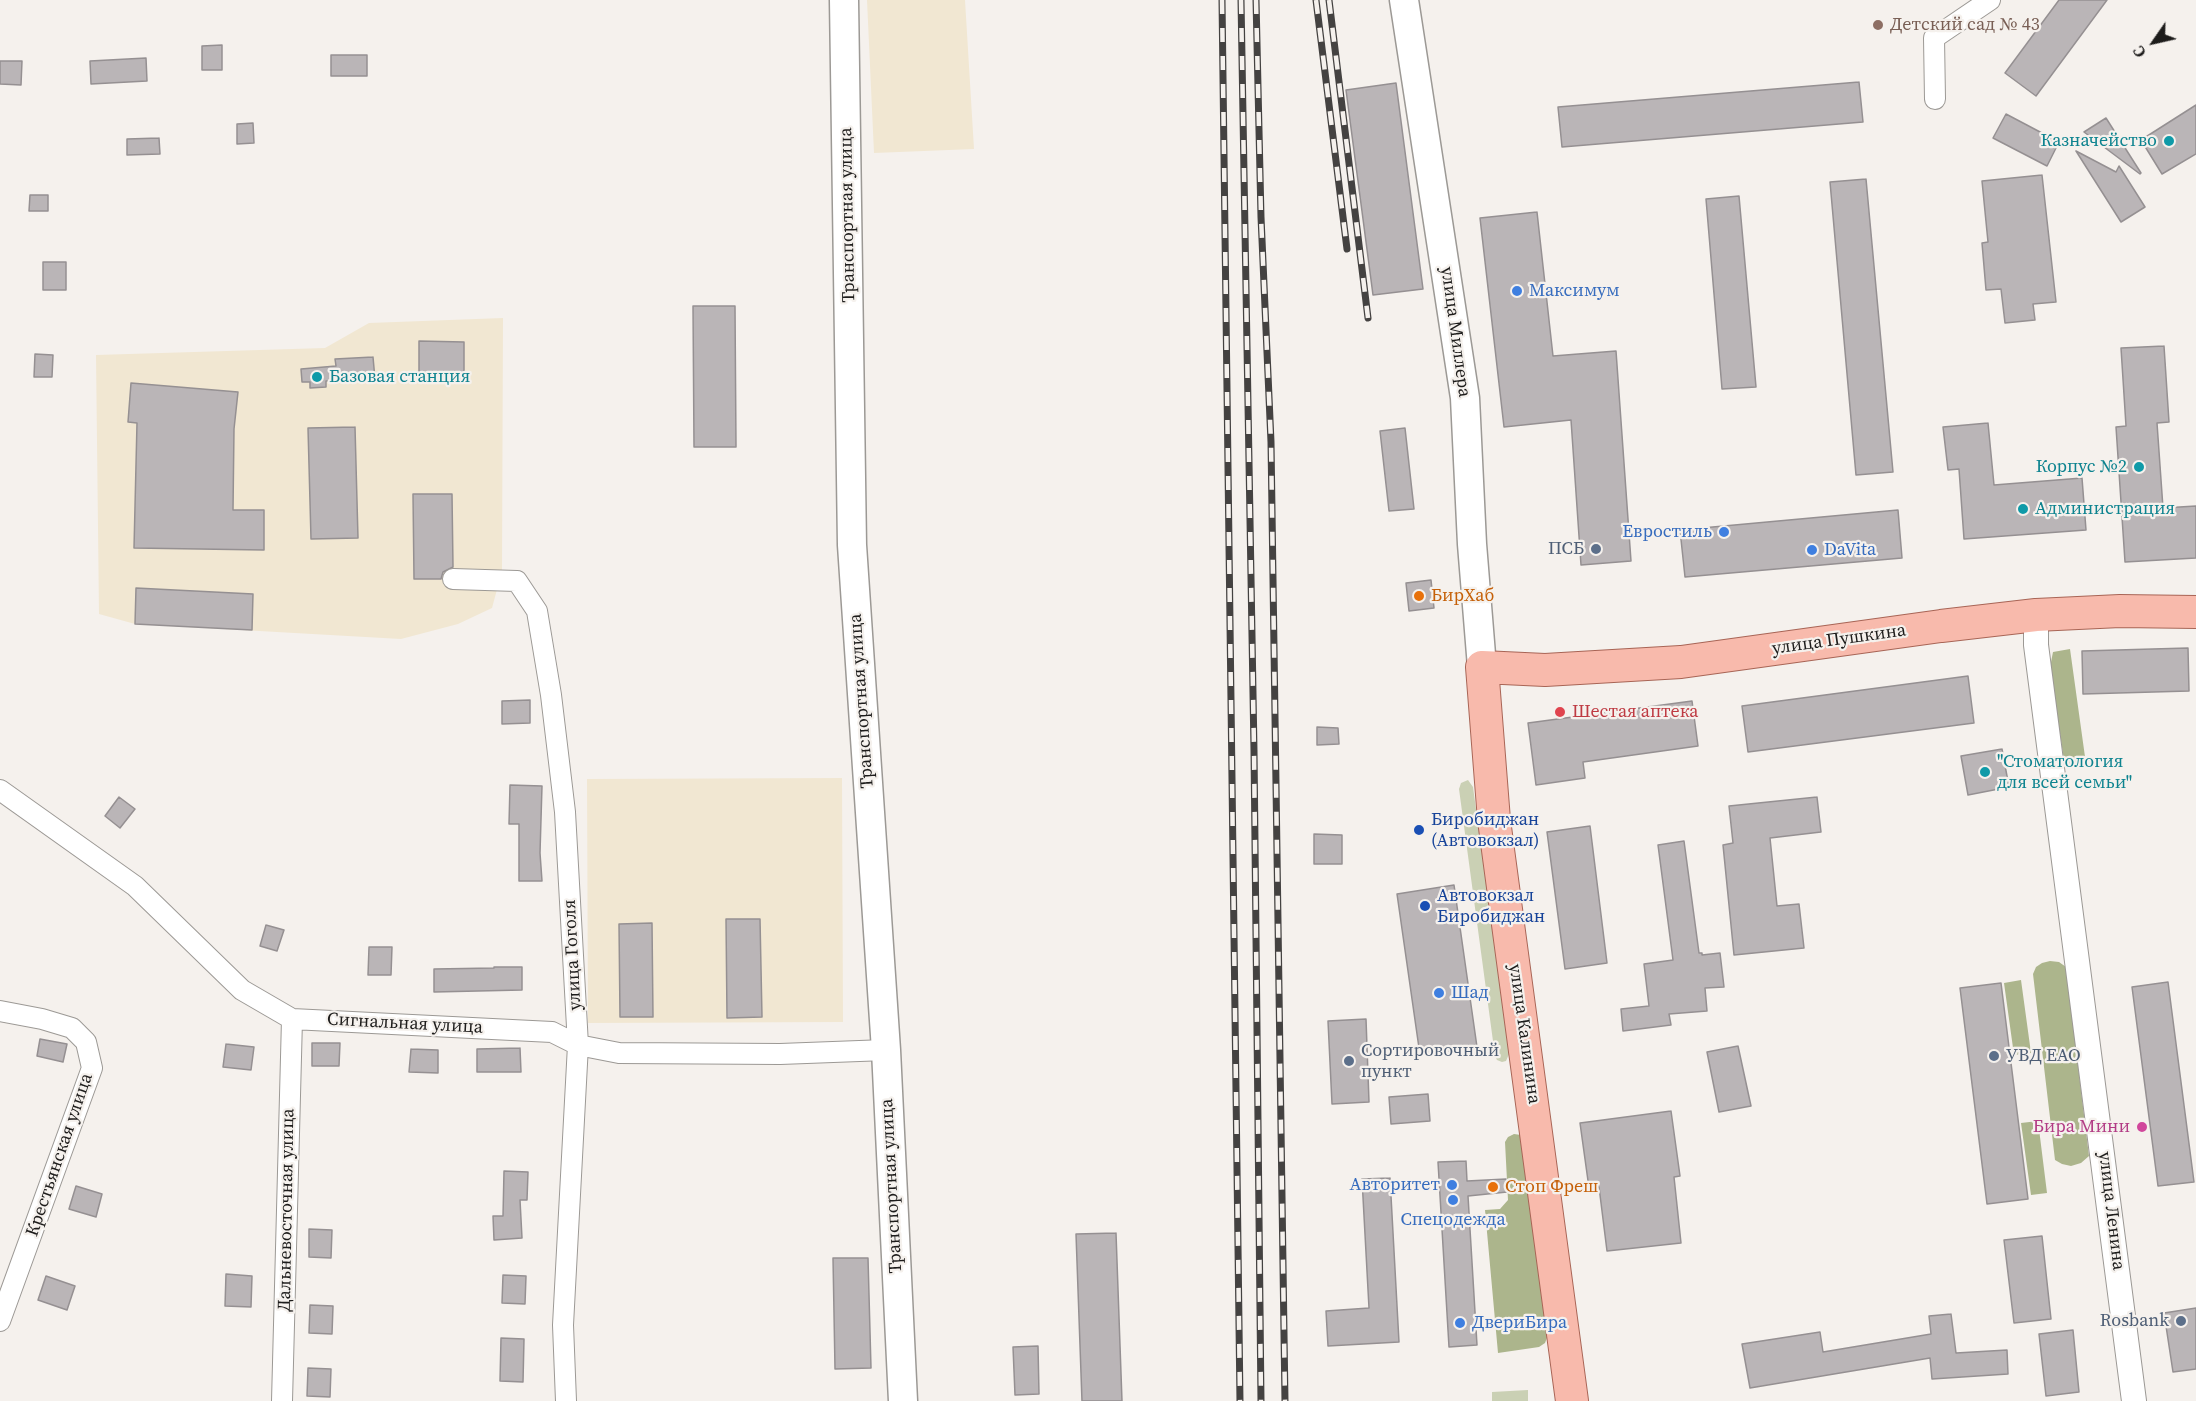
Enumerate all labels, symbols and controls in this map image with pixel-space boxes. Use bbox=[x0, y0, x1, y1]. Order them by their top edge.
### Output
north arrow bbox=[2124, 12, 2184, 72]
place label: Детский сад № 43 bbox=[1890, 14, 2040, 36]
marker: Детский сад № 43 bbox=[1871, 18, 1885, 32]
text: С bbox=[2127, 42, 2151, 62]
street label: Транспортная улица bbox=[836, 127, 860, 303]
place label: Казначейство bbox=[2040, 130, 2157, 152]
marker: Казначейство bbox=[2162, 134, 2176, 148]
street label: улица Миллера bbox=[1435, 265, 1475, 399]
place label: Максимум bbox=[1529, 280, 1620, 302]
marker: Максимум bbox=[1510, 284, 1524, 298]
place label: Базовая станция bbox=[329, 366, 470, 388]
marker: Базовая станция bbox=[310, 370, 324, 384]
place label: Корпус №2 bbox=[2036, 456, 2127, 478]
marker: Корпус №2 bbox=[2132, 460, 2146, 474]
place label: Администрация bbox=[2035, 498, 2175, 520]
marker: Администрация bbox=[2016, 502, 2030, 516]
place label: Евростиль bbox=[1622, 521, 1712, 543]
marker: Евростиль bbox=[1717, 525, 1731, 539]
place label: ПСБ bbox=[1548, 538, 1584, 560]
place label: DaVita bbox=[1824, 539, 1876, 561]
marker: ПСБ bbox=[1589, 542, 1603, 556]
marker: DaVita bbox=[1805, 543, 1819, 557]
place label: БирХаб bbox=[1431, 585, 1494, 607]
marker: БирХаб bbox=[1412, 589, 1426, 603]
street label: Транспортная улица bbox=[845, 613, 879, 789]
street label: улица Пушкина bbox=[1771, 620, 1907, 660]
place label: Шестая аптека bbox=[1572, 701, 1699, 723]
marker: Шестая аптека bbox=[1553, 705, 1567, 719]
place label: "Стоматология для всей семьи" bbox=[1997, 751, 2132, 794]
marker: "Стоматология для всей семьи" bbox=[1978, 765, 1992, 779]
place label: Биробиджан (Автовокзал) bbox=[1431, 809, 1539, 852]
marker: Биробиджан (Автовокзал) bbox=[1412, 823, 1426, 837]
place label: Автовокзал Биробиджан bbox=[1437, 885, 1545, 928]
street label: улица Гоголя bbox=[559, 899, 587, 1011]
marker: Автовокзал Биробиджан bbox=[1418, 899, 1432, 913]
street label: улица Калинина bbox=[1503, 963, 1545, 1105]
place label: Шад bbox=[1451, 982, 1489, 1004]
marker: Шад bbox=[1432, 986, 1446, 1000]
street label: Сигнальная улица bbox=[327, 1009, 483, 1039]
place label: Сортировочный пункт bbox=[1361, 1040, 1499, 1082]
place label: УВД ЕАО bbox=[2006, 1045, 2081, 1067]
marker: УВД ЕАО bbox=[1987, 1049, 2001, 1063]
marker: Сортировочный пункт bbox=[1342, 1054, 1356, 1068]
street label: Крестьянская улица bbox=[22, 1071, 98, 1239]
street label: Транспортная улица bbox=[877, 1098, 907, 1274]
street label: Дальневосточная улица bbox=[274, 1108, 300, 1312]
place label: Бира Мини bbox=[2033, 1116, 2130, 1138]
marker: Бира Мини bbox=[2135, 1120, 2149, 1134]
street label: улица Ленина bbox=[2093, 1150, 2129, 1272]
place label: Авторитет bbox=[1349, 1174, 1440, 1196]
place label: Стоп Фреш bbox=[1505, 1176, 1599, 1198]
marker: Авторитет bbox=[1445, 1178, 1459, 1192]
marker: Стоп Фреш bbox=[1486, 1180, 1500, 1194]
marker: Спецoдежда bbox=[1446, 1193, 1460, 1207]
place label: Спецoдежда bbox=[1400, 1209, 1506, 1231]
place label: Rosbank bbox=[2100, 1310, 2169, 1332]
place label: ДвериБира bbox=[1472, 1312, 1567, 1334]
marker: Rosbank bbox=[2174, 1314, 2188, 1328]
marker: ДвериБира bbox=[1453, 1316, 1467, 1330]

